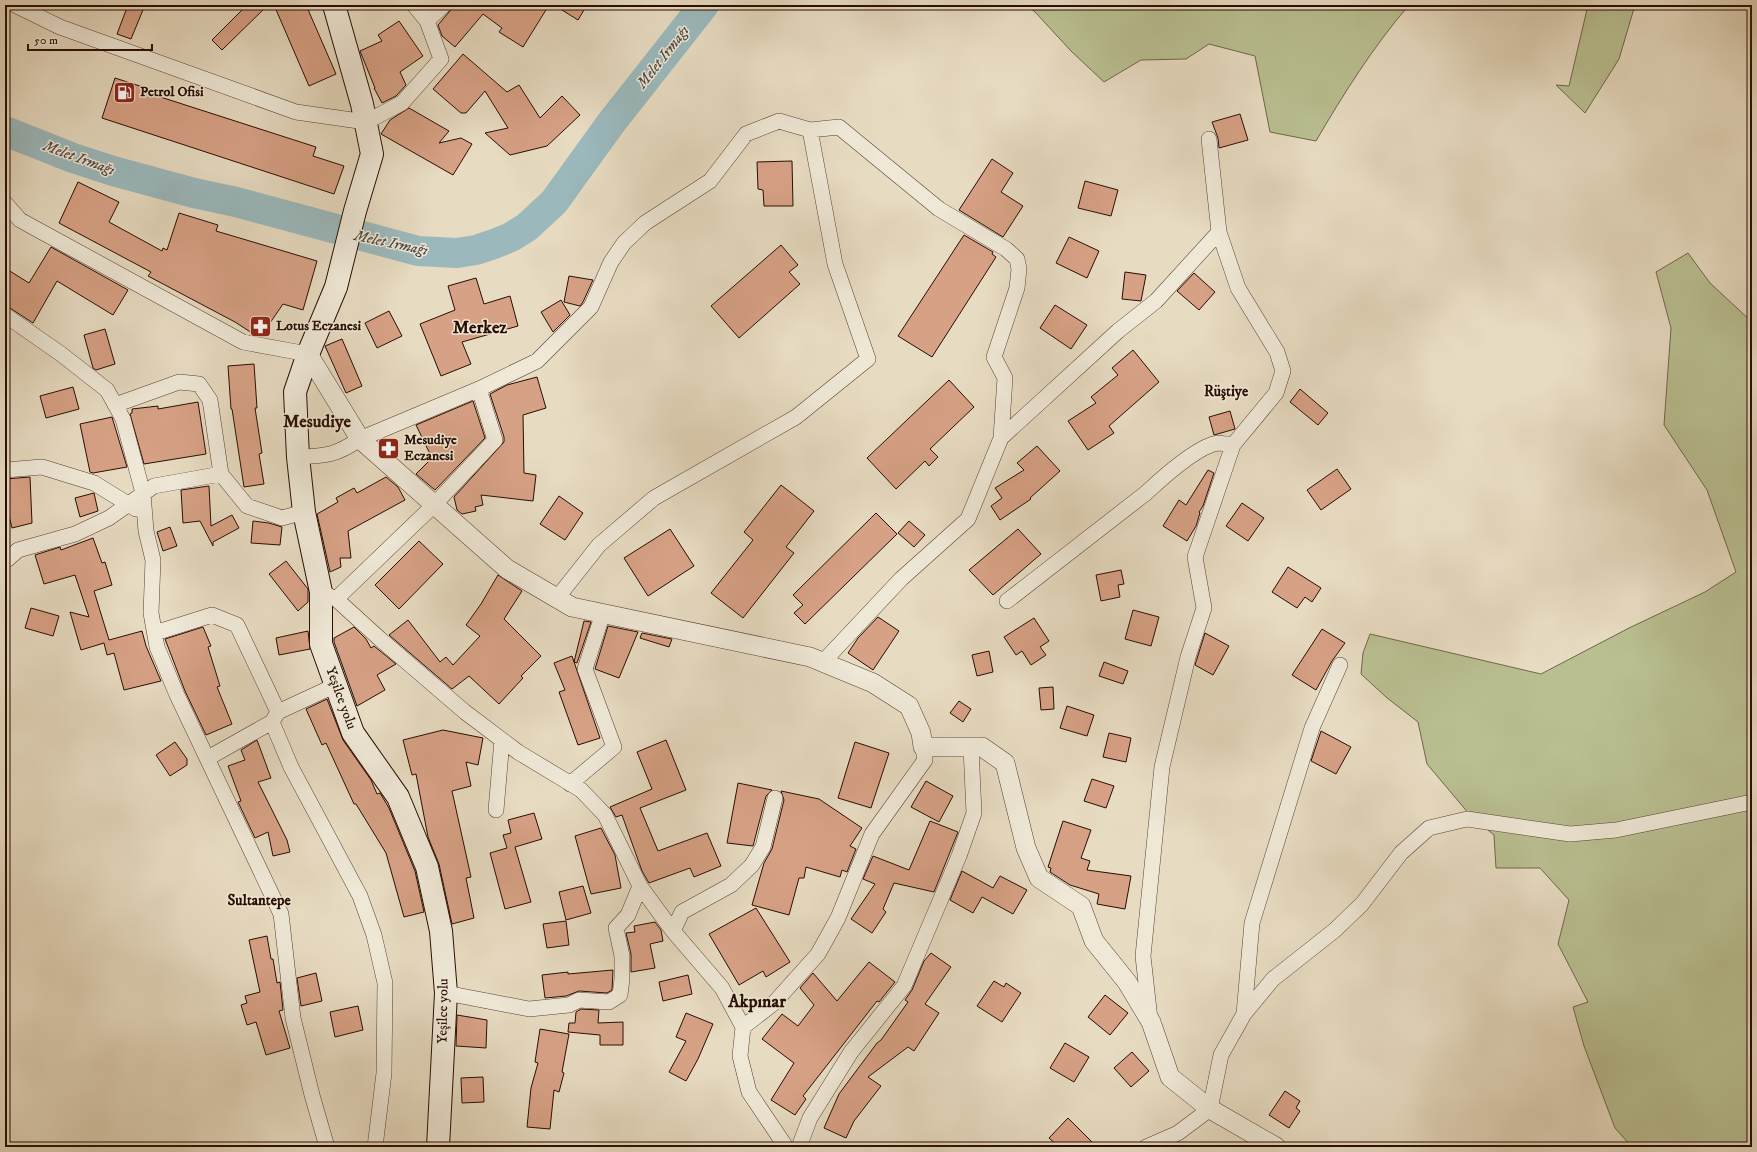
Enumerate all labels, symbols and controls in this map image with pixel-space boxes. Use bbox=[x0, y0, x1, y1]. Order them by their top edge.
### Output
water label: Melet Irmağı bbox=[632, 22, 693, 93]
scale bar bbox=[28, 26, 152, 52]
text: 50 m bbox=[34, 33, 58, 48]
fuel station icon: Petrol Ofisi bbox=[111, 79, 137, 105]
place label: Petrol Ofisi bbox=[140, 83, 204, 101]
water label: Melet Irmağı bbox=[40, 136, 117, 180]
water label: Melet Irmağı bbox=[352, 226, 430, 260]
pharmacy icon: Lotus Eczanesi bbox=[247, 313, 273, 339]
place label: Lotus Eczanesi bbox=[276, 317, 362, 335]
district label: Merkez bbox=[453, 317, 507, 339]
district label: Rüştiye bbox=[1204, 382, 1249, 401]
district label: Mesudiye bbox=[283, 411, 352, 433]
place label: Mesudiye Eczanesi bbox=[404, 431, 457, 465]
pharmacy icon: Mesudiye Eczanesi bbox=[376, 435, 402, 461]
street label: Yeşilce yolu bbox=[321, 664, 361, 732]
district label: Sultantepe bbox=[227, 891, 291, 910]
street label: Yeşilce yolu bbox=[433, 978, 453, 1044]
district label: Akpınar bbox=[727, 991, 786, 1013]

